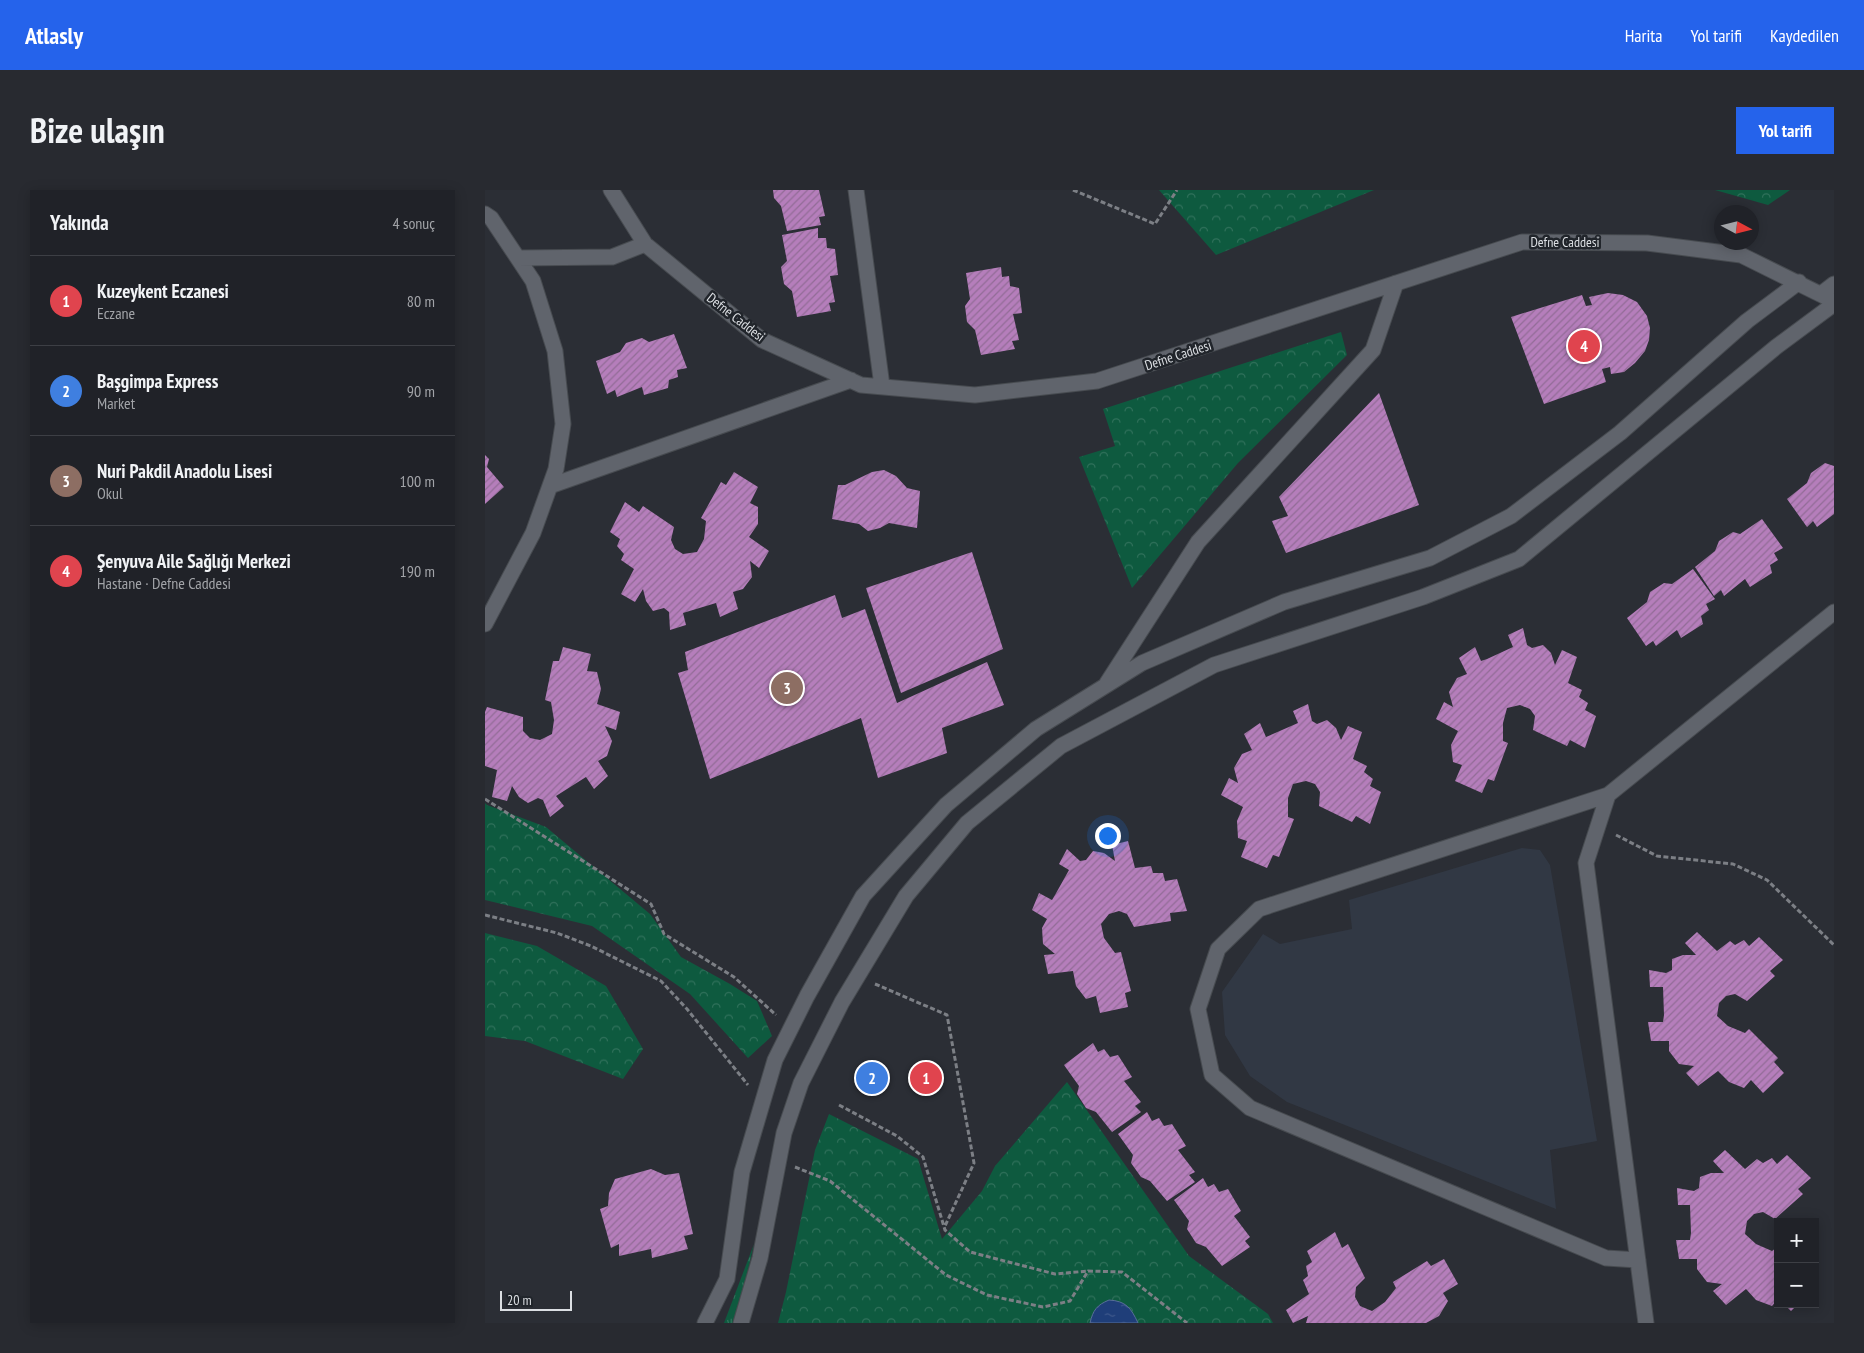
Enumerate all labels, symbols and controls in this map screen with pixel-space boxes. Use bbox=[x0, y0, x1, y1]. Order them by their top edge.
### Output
text: Atlasly bbox=[25, 20, 83, 51]
text: Harita bbox=[1625, 24, 1663, 47]
text: Yol tarifi bbox=[1691, 24, 1742, 47]
text: Kaydedilen bbox=[1770, 24, 1839, 47]
text: Bize ulaşın bbox=[30, 107, 165, 153]
button: Yol tarifi bbox=[1736, 107, 1834, 154]
north arrow bbox=[1714, 205, 1759, 250]
text: Yakında bbox=[50, 209, 109, 236]
text: 4 sonuç bbox=[392, 213, 435, 233]
street label: Defne Caddesi bbox=[1530, 233, 1600, 251]
text: Kuzeykent Eczanesi bbox=[97, 279, 229, 303]
street label: Defne Caddesi bbox=[703, 289, 769, 345]
text: 1 bbox=[62, 291, 70, 311]
text: 80 m bbox=[407, 291, 435, 311]
text: Eczane bbox=[97, 303, 135, 323]
pin: 4 bbox=[1568, 327, 1600, 365]
street label: Defne Caddesi bbox=[1142, 336, 1214, 374]
text: Başgimpa Express bbox=[97, 369, 218, 393]
text: 2 bbox=[62, 381, 70, 401]
text: 90 m bbox=[407, 381, 435, 401]
text: Market bbox=[97, 393, 135, 413]
text: Nuri Pakdil Anadolu Lisesi bbox=[97, 459, 272, 483]
text: 3 bbox=[62, 471, 70, 491]
text: 100 m bbox=[400, 471, 435, 491]
text: Okul bbox=[97, 483, 123, 503]
text: Şenyuva Aile Sağlığı Merkezi bbox=[97, 549, 291, 573]
text: 4 bbox=[62, 561, 70, 581]
text: 190 m bbox=[400, 561, 435, 581]
text: Hastane · Defne Caddesi bbox=[97, 573, 231, 593]
pin: 3 bbox=[771, 669, 803, 707]
your location bbox=[1095, 823, 1121, 849]
pin: 2 bbox=[856, 1059, 888, 1097]
pin: 1 bbox=[910, 1059, 942, 1097]
map controls bbox=[1774, 1218, 1819, 1308]
button: + bbox=[1774, 1218, 1819, 1263]
button: − bbox=[1774, 1263, 1819, 1308]
scale bar bbox=[500, 1288, 573, 1311]
text: 20 m bbox=[507, 1291, 532, 1309]

